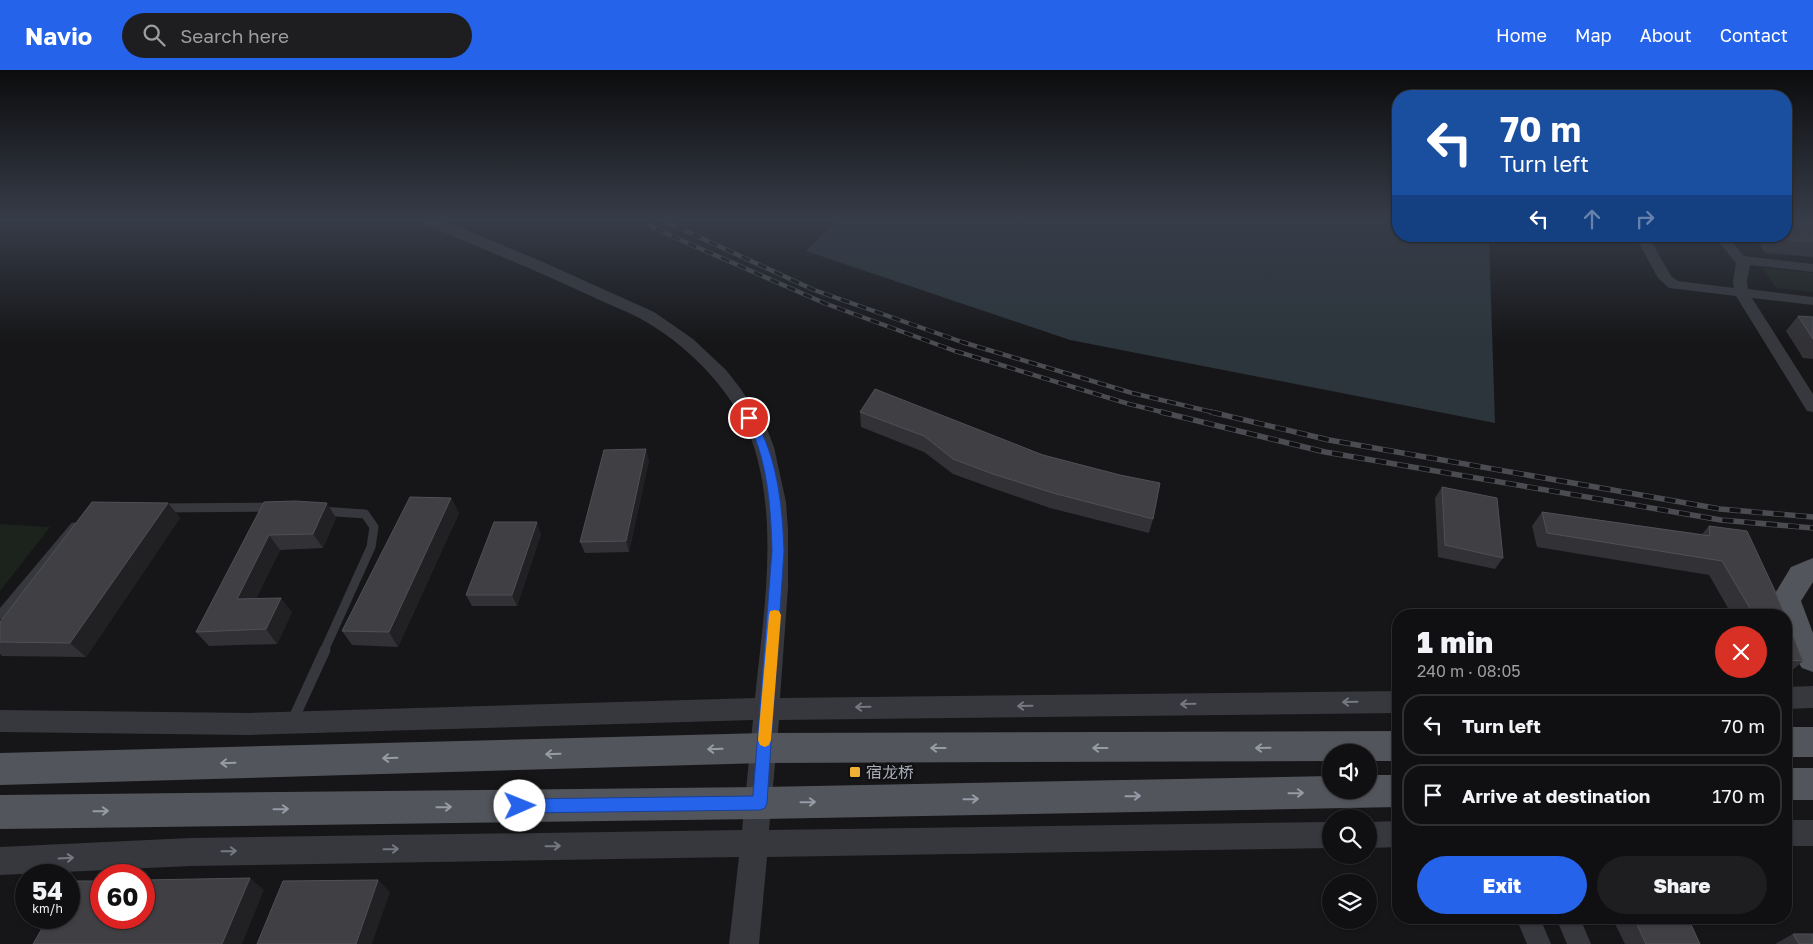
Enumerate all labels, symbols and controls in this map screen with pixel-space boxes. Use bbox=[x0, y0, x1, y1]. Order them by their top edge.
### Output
search box bbox=[122, 13, 472, 58]
text: Navio bbox=[25, 21, 92, 50]
icon: search bbox=[140, 21, 168, 49]
text: Search here bbox=[180, 24, 289, 47]
text: Home bbox=[1496, 24, 1547, 46]
text: Map bbox=[1575, 24, 1612, 46]
text: About bbox=[1640, 24, 1692, 46]
text: Contact bbox=[1720, 24, 1788, 46]
text: 70 m bbox=[1500, 108, 1581, 150]
icon: left bbox=[1417, 110, 1482, 175]
text: Turn left bbox=[1500, 150, 1589, 177]
icon: left bbox=[1525, 205, 1553, 233]
icon: ahead bbox=[1578, 205, 1606, 233]
icon: right bbox=[1631, 205, 1659, 233]
pin bbox=[728, 397, 770, 439]
icon: arrive bbox=[735, 404, 763, 432]
text: 1 min bbox=[1417, 624, 1493, 660]
button: close bbox=[1715, 626, 1767, 678]
text: 240 m · 08:05 bbox=[1417, 661, 1521, 681]
one-way arrow bbox=[1342, 697, 1358, 707]
one-way arrow bbox=[1180, 699, 1196, 709]
one-way arrow bbox=[1017, 701, 1034, 711]
one-way arrow bbox=[855, 703, 871, 712]
icon: left bbox=[1419, 711, 1447, 739]
text: Turn left bbox=[1462, 714, 1541, 737]
text: 70 m bbox=[1722, 714, 1765, 737]
one-way arrow bbox=[930, 743, 946, 753]
one-way arrow bbox=[1092, 743, 1108, 753]
one-way arrow bbox=[1255, 743, 1271, 752]
one-way arrow bbox=[707, 744, 724, 754]
map controls bbox=[1322, 744, 1377, 929]
button: sound bbox=[1322, 744, 1377, 799]
one-way arrow bbox=[545, 749, 561, 758]
one-way arrow bbox=[383, 753, 399, 763]
one-way arrow bbox=[220, 758, 236, 767]
place label: 宿龙桥 bbox=[866, 762, 914, 782]
marker: 宿龙桥 bbox=[848, 765, 862, 779]
position arrow bbox=[493, 779, 545, 831]
icon: arrive bbox=[1419, 781, 1447, 809]
text: Arrive at destination bbox=[1462, 784, 1650, 807]
text: 170 m bbox=[1712, 784, 1765, 807]
one-way arrow bbox=[1288, 788, 1304, 798]
one-way arrow bbox=[1125, 791, 1141, 801]
one-way arrow bbox=[962, 794, 979, 804]
one-way arrow bbox=[800, 797, 816, 807]
one-way arrow bbox=[435, 802, 451, 812]
one-way arrow bbox=[272, 804, 289, 814]
one-way arrow bbox=[92, 806, 109, 816]
button: search bbox=[1322, 809, 1377, 864]
one-way arrow bbox=[545, 841, 561, 851]
one-way arrow bbox=[382, 844, 399, 854]
one-way arrow bbox=[220, 847, 236, 856]
one-way arrow bbox=[58, 853, 74, 863]
button: Exit bbox=[1417, 856, 1587, 914]
button: Share bbox=[1597, 856, 1767, 914]
speed limit sign: 60 bbox=[90, 864, 155, 929]
button: layers bbox=[1322, 874, 1377, 929]
text: 54 bbox=[32, 875, 63, 906]
text: km/h bbox=[32, 901, 63, 916]

